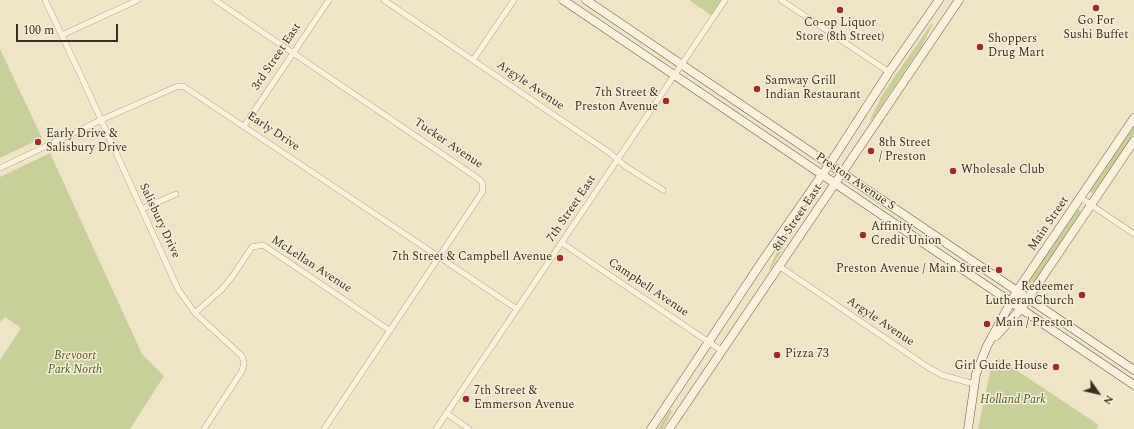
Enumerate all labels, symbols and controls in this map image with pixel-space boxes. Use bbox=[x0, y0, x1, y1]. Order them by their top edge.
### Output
marker: Go For Sushi Buffet bbox=[1091, 3, 1101, 13]
marker: Co-op Liquor Store (8th Street) bbox=[835, 5, 845, 15]
place label: Go For Sushi Buffet bbox=[1064, 15, 1128, 43]
scale bar bbox=[18, 16, 120, 42]
place label: Co-op Liquor Store (8th Street) bbox=[796, 17, 884, 45]
text: 100 m bbox=[23, 21, 54, 40]
street label: 3rd Street East bbox=[249, 21, 305, 93]
place label: Shoppers Drug Mart bbox=[988, 33, 1045, 61]
marker: Shoppers Drug Mart bbox=[975, 42, 985, 52]
street label: Argyle Avenue bbox=[494, 58, 566, 114]
place label: Samway Grill Indian Restaurant bbox=[765, 75, 861, 103]
marker: Samway Grill Indian Restaurant bbox=[752, 84, 762, 94]
place label: 7th Street & Preston Avenue bbox=[575, 87, 658, 115]
marker: 7th Street & Preston Avenue bbox=[661, 96, 671, 106]
street label: Early Drive bbox=[244, 109, 302, 155]
street label: Tucker Avenue bbox=[411, 116, 485, 172]
place label: Early Drive & Salisbury Drive bbox=[46, 128, 127, 156]
marker: Early Drive & Salisbury Drive bbox=[33, 137, 43, 147]
place label: 8th Street / Preston bbox=[879, 137, 931, 165]
marker: 8th Street / Preston bbox=[866, 146, 876, 156]
street label: Preston Avenue S bbox=[812, 150, 898, 214]
place label: Wholesale Club bbox=[961, 164, 1045, 178]
marker: Wholesale Club bbox=[948, 166, 958, 176]
street label: 7th Street East bbox=[544, 173, 600, 245]
street label: Salisbury Drive bbox=[135, 181, 183, 261]
street label: 8th Street East bbox=[770, 182, 826, 254]
street label: Main Street bbox=[1026, 194, 1072, 254]
place label: Affinity Credit Union bbox=[871, 221, 942, 249]
marker: Affinity Credit Union bbox=[858, 230, 868, 240]
street label: McLellan Avenue bbox=[268, 234, 354, 296]
place label: 7th Street & Campbell Avenue bbox=[392, 251, 552, 265]
marker: 7th Street & Campbell Avenue bbox=[555, 253, 565, 263]
street label: Campbell Avenue bbox=[605, 256, 691, 320]
place label: Preston Avenue / Main Street bbox=[836, 263, 991, 277]
marker: Preston Avenue / Main Street bbox=[994, 265, 1004, 275]
place label: Redeemer LutheranChurch bbox=[985, 281, 1074, 309]
marker: Redeemer LutheranChurch bbox=[1077, 290, 1087, 300]
street label: Argyle Avenue bbox=[844, 294, 916, 350]
place label: Main / Preston bbox=[995, 317, 1073, 331]
marker: Main / Preston bbox=[982, 319, 992, 329]
place label: Pizza 73 bbox=[785, 348, 829, 362]
park label: Brevoort Park North bbox=[48, 350, 102, 378]
marker: Pizza 73 bbox=[772, 350, 782, 360]
place label: Girl Guide House bbox=[955, 360, 1048, 374]
marker: Girl Guide House bbox=[1051, 362, 1061, 372]
north arrow bbox=[1078, 373, 1118, 413]
place label: 7th Street & Emmerson Avenue bbox=[474, 385, 574, 413]
text: N bbox=[1099, 392, 1118, 408]
marker: 7th Street & Emmerson Avenue bbox=[461, 394, 471, 404]
park label: Holland Park bbox=[980, 394, 1046, 408]

